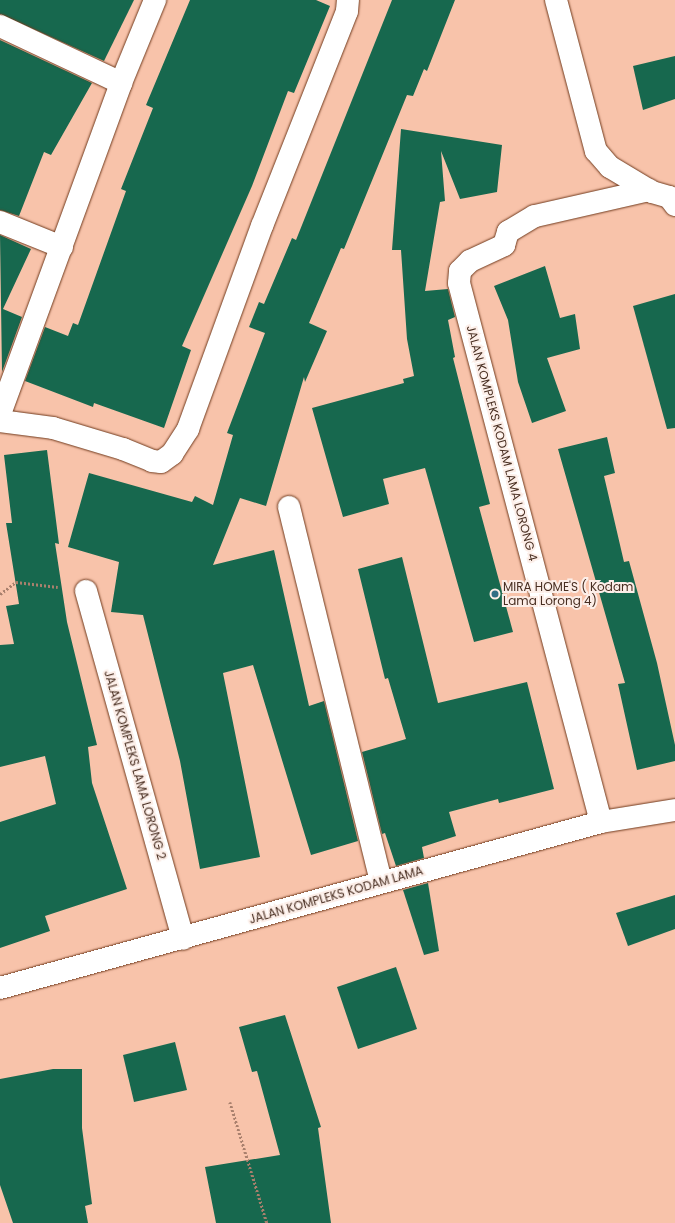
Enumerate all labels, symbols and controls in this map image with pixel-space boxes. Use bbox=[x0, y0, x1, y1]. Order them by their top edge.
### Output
street label: JALAN KOMPLEKS KODAM LAMA LORONG 4 bbox=[464, 324, 540, 562]
place label: MIRA HOME'S ( Kodam Lama Lorong 4) bbox=[503, 580, 633, 608]
marker: MIRA HOME'S ( Kodam Lama Lorong 4) bbox=[490, 589, 500, 599]
street label: JALAN KOMPLEKS LAMA LORONG 2 bbox=[101, 669, 169, 861]
street label: JALAN KOMPLEKS KODAM LAMA bbox=[247, 863, 425, 927]

